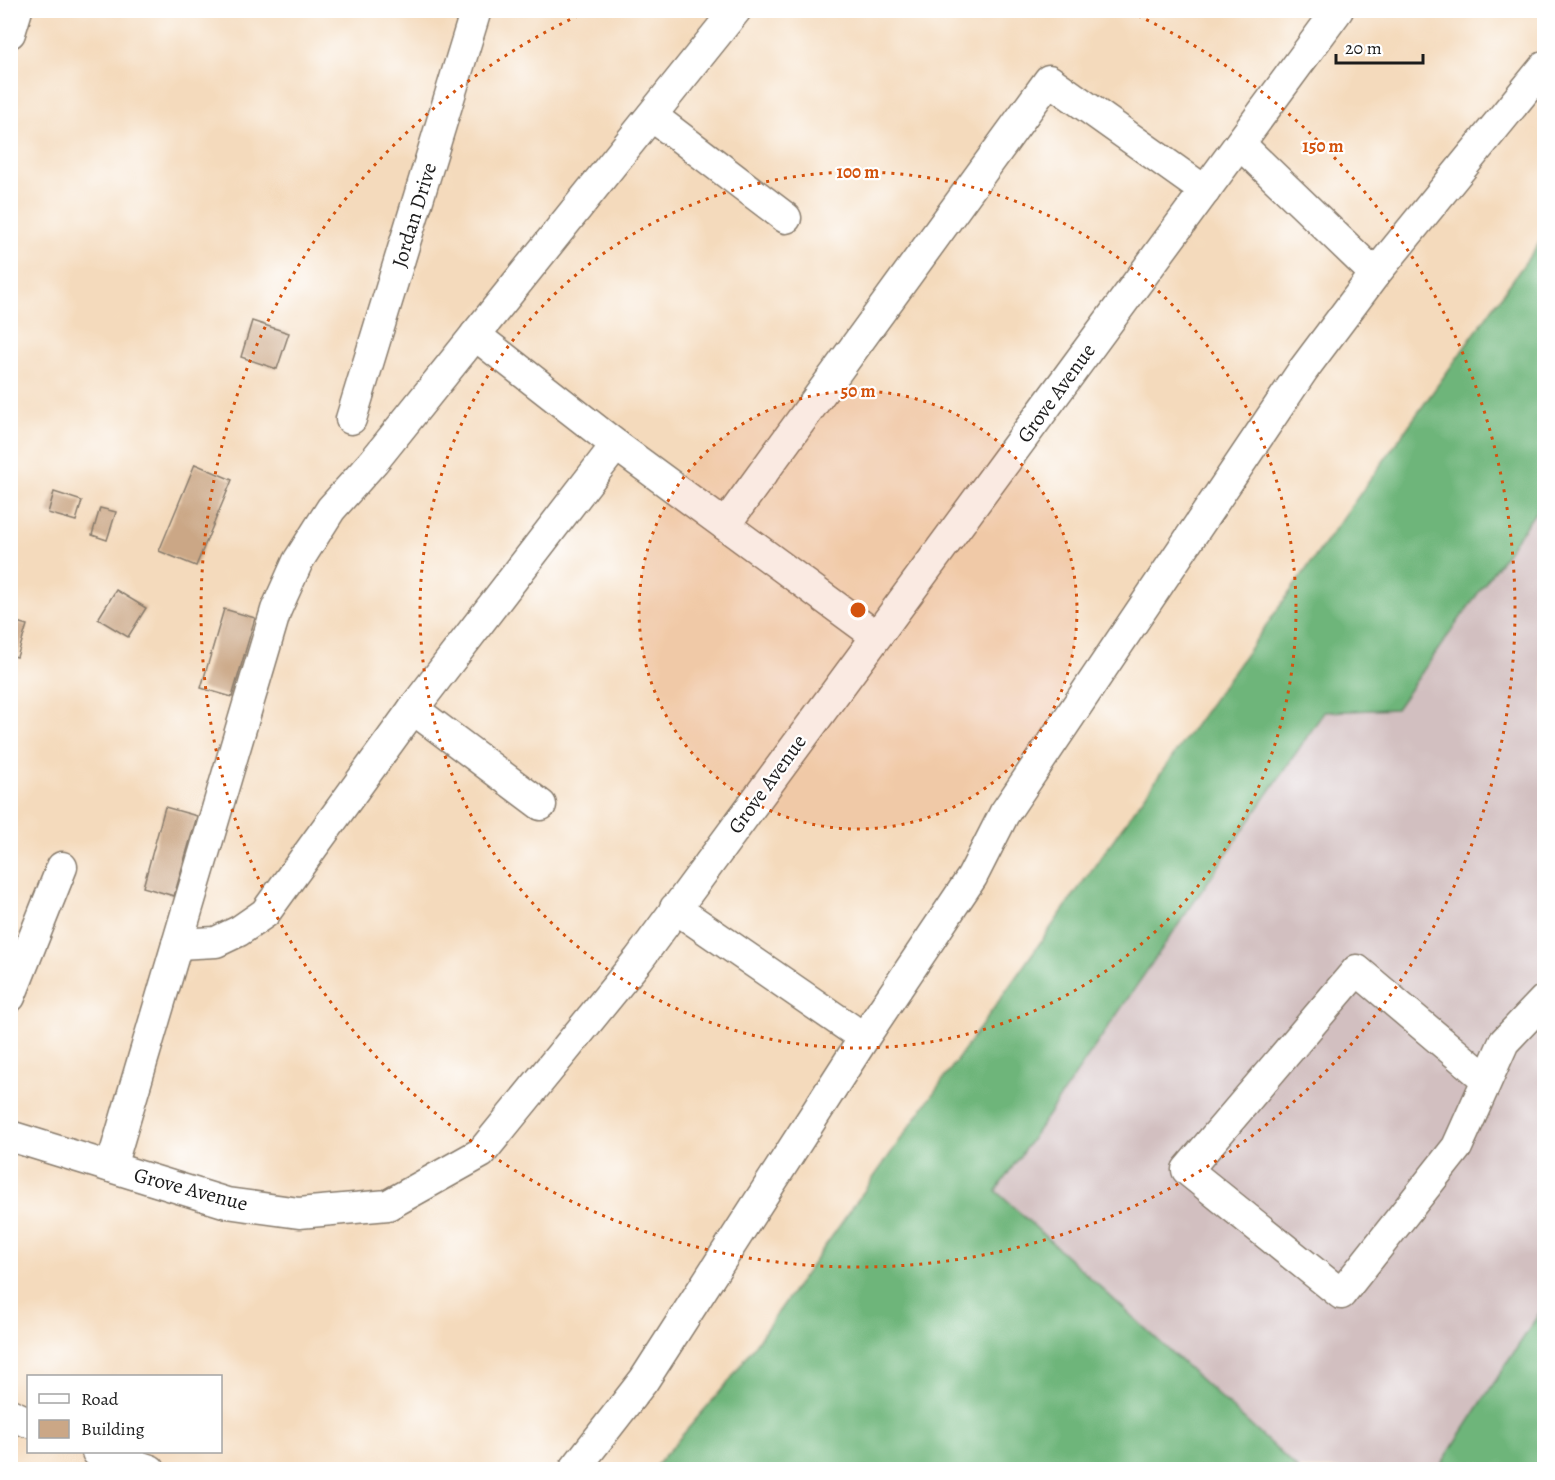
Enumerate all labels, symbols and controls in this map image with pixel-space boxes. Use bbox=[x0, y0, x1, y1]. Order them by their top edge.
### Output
scale bar bbox=[1336, 27, 1423, 65]
text: 20 m bbox=[1345, 36, 1382, 60]
text: 150 m bbox=[1302, 134, 1344, 158]
street label: Jordan Drive bbox=[385, 159, 443, 271]
text: 100 m bbox=[837, 160, 879, 184]
street label: Grove Avenue bbox=[1010, 338, 1102, 448]
text: 50 m bbox=[841, 379, 875, 403]
centre of rings bbox=[848, 600, 868, 620]
street label: Grove Avenue bbox=[721, 729, 813, 839]
street label: Grove Avenue bbox=[131, 1160, 251, 1218]
legend bbox=[27, 1375, 222, 1453]
text: Road bbox=[81, 1387, 119, 1411]
text: Building bbox=[81, 1417, 145, 1441]

